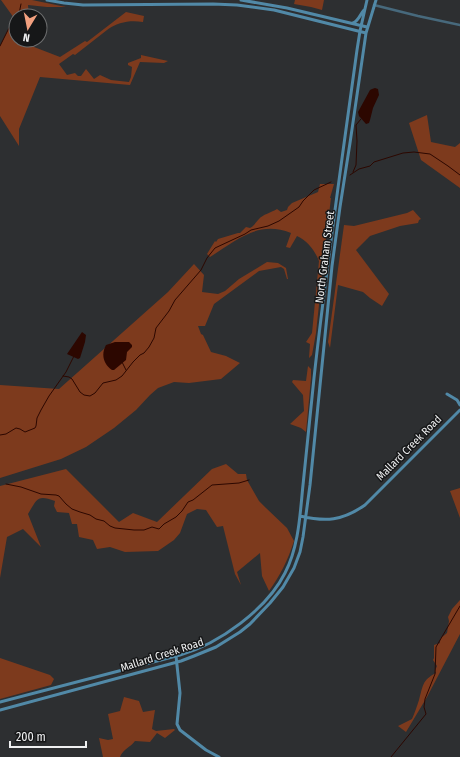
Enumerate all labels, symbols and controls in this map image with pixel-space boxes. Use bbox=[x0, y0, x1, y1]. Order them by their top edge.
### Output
north arrow bbox=[8, 8, 48, 48]
text: N bbox=[22, 30, 31, 44]
street label: North Graham Street bbox=[313, 210, 337, 304]
street label: Mallard Creek Road bbox=[374, 413, 444, 483]
street label: Mallard Creek Road bbox=[119, 635, 205, 675]
scale bar bbox=[10, 723, 86, 749]
text: 200 m bbox=[16, 730, 46, 744]

